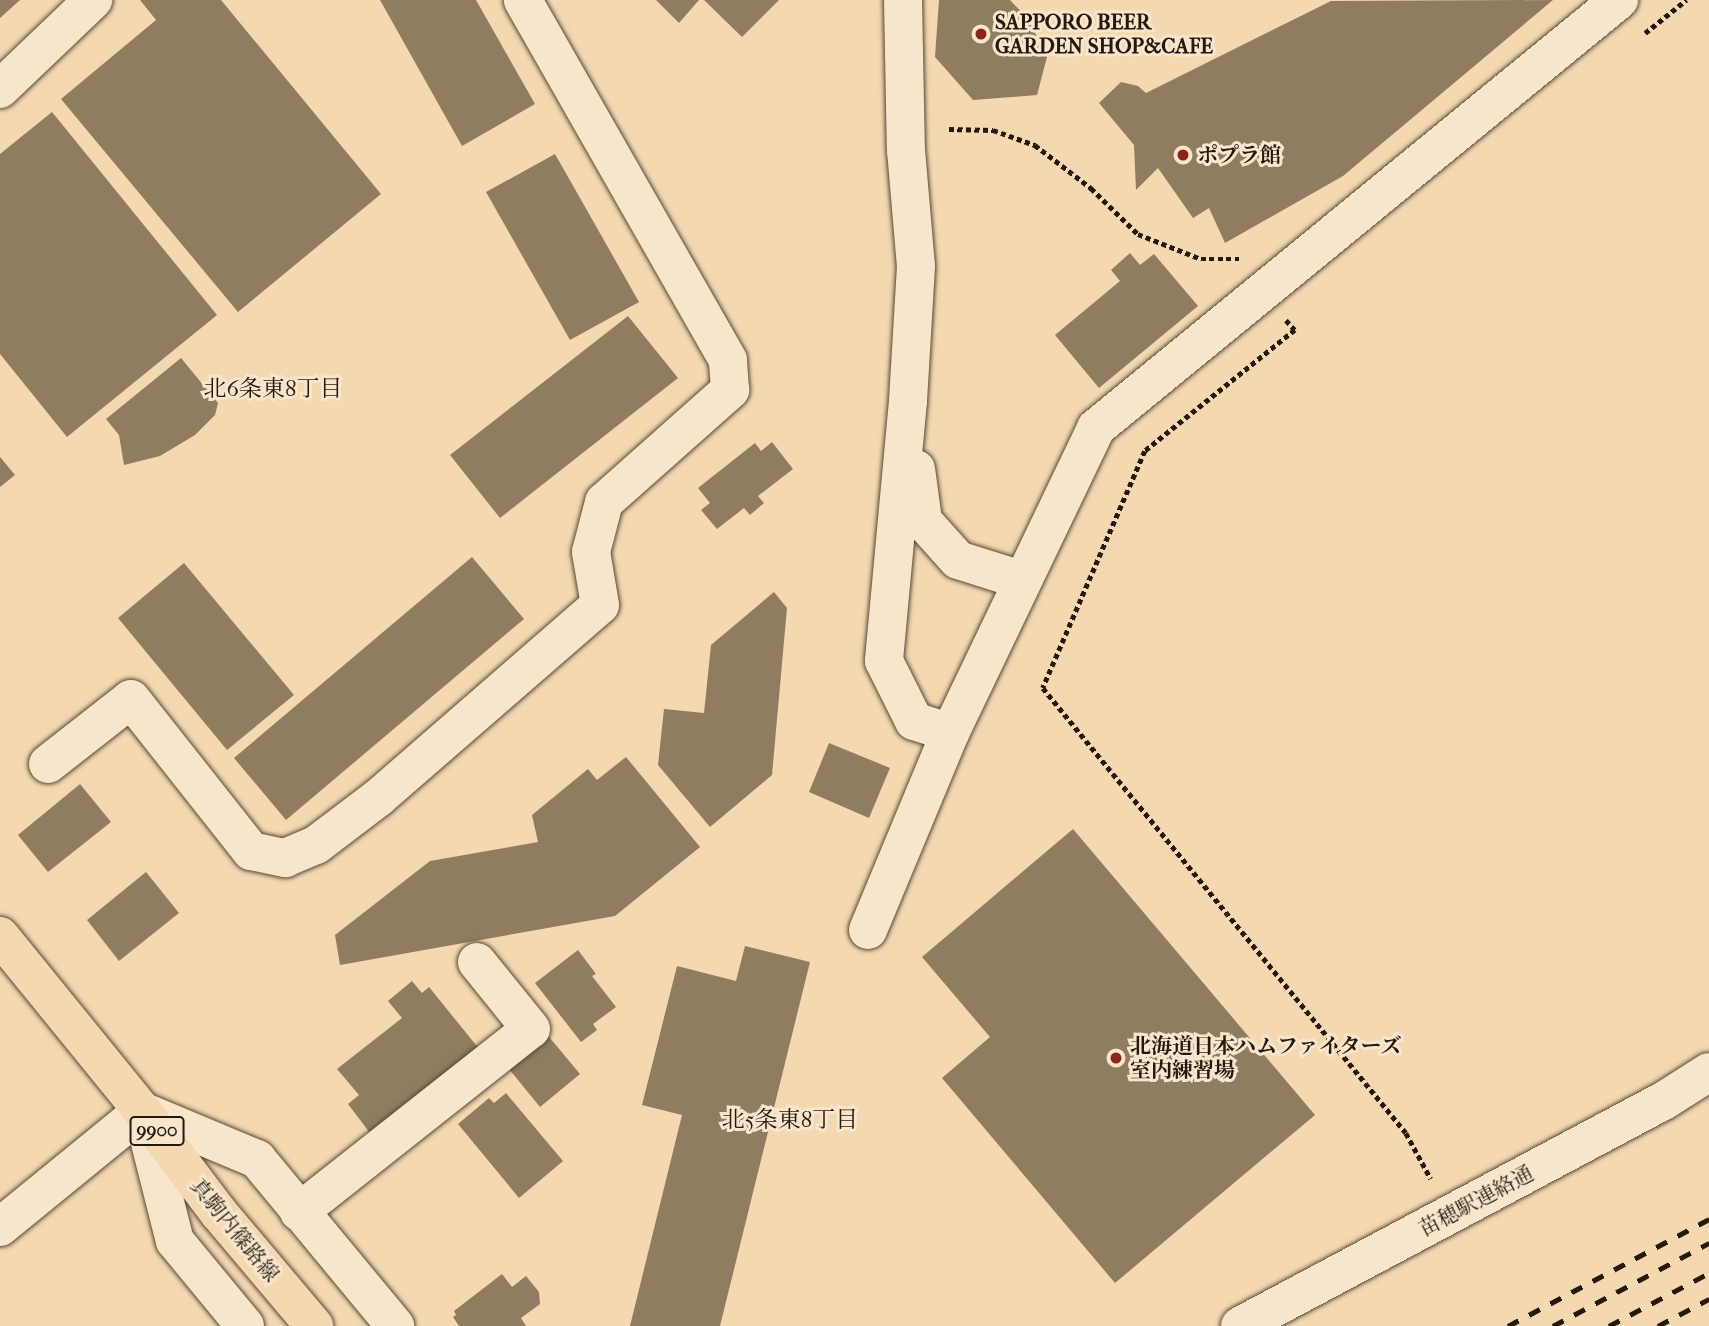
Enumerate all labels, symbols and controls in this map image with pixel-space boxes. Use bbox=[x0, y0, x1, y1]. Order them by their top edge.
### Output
place label: SAPPORO BEER GARDEN SHOP&CAFE bbox=[995, 9, 1213, 59]
marker: SAPPORO BEER GARDEN SHOP&CAFE bbox=[973, 26, 989, 42]
place label: ポプラ館 bbox=[1197, 142, 1281, 168]
marker: ポプラ館 bbox=[1175, 147, 1191, 163]
district label: 北6条東8丁目 bbox=[203, 375, 343, 403]
place label: 北海道日本ハムファイターズ 室内練習場 bbox=[1130, 1033, 1403, 1083]
marker: 北海道日本ハムファイターズ 室内練習場 bbox=[1108, 1050, 1124, 1066]
district label: 北5条東8丁目 bbox=[722, 1106, 858, 1134]
road number: 9900 bbox=[129, 1116, 185, 1147]
street label: 苗穂駅連絡通 bbox=[1414, 1160, 1538, 1242]
street label: 真駒内篠路線 bbox=[186, 1173, 284, 1287]

